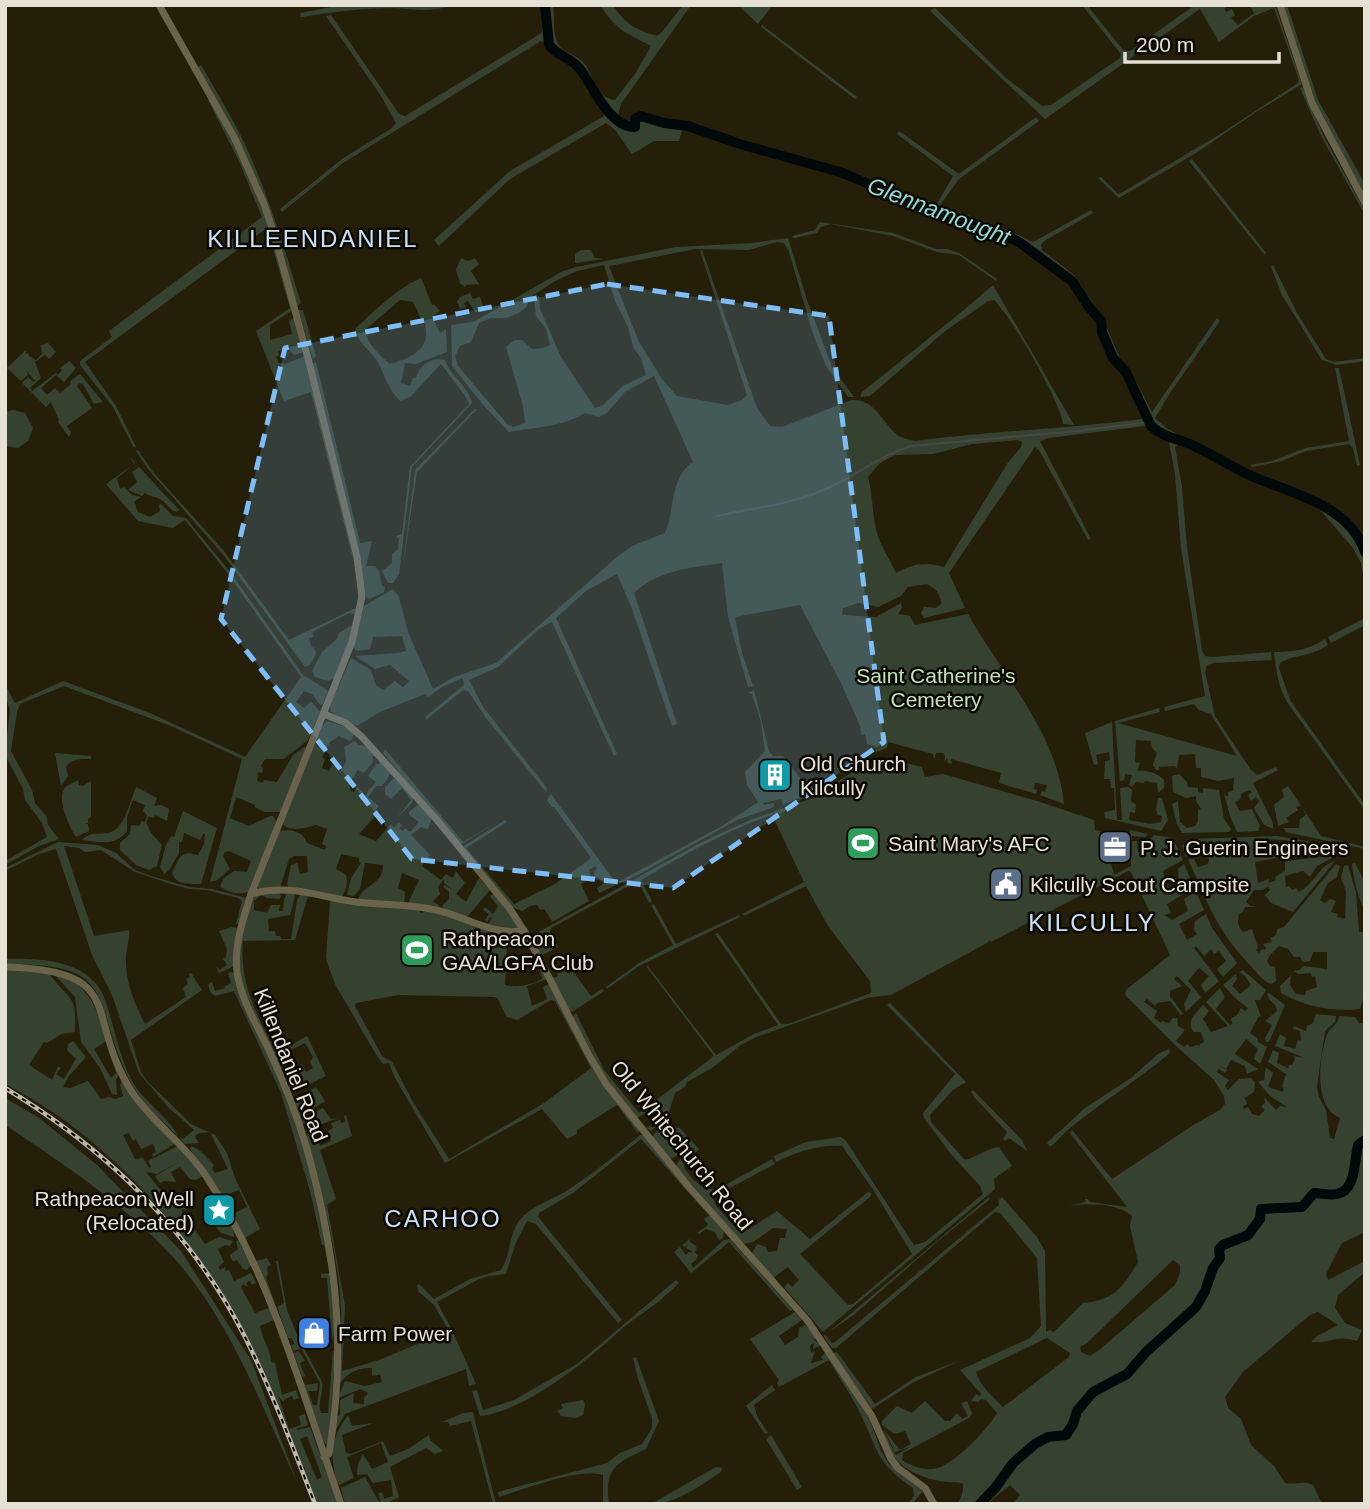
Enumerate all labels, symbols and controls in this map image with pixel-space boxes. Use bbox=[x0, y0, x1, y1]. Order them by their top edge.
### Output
scale bar bbox=[1125, 21, 1279, 65]
text: 200 m bbox=[1136, 33, 1194, 56]
water label: Glennamought bbox=[864, 172, 1016, 251]
district label: KILLEENDANIEL bbox=[207, 225, 419, 252]
park label: Saint Catherine's Cemetery bbox=[856, 664, 1016, 711]
place label: Old Church Kilcully bbox=[800, 752, 906, 799]
building icon: Old Church Kilcully bbox=[756, 756, 794, 794]
sports icon: Saint Mary's AFC bbox=[844, 824, 882, 862]
office icon: P. J. Guerin Engineers bbox=[1096, 828, 1134, 866]
place label: Saint Mary's AFC bbox=[888, 832, 1050, 855]
place label: P. J. Guerin Engineers bbox=[1140, 836, 1349, 859]
public building icon: Kilcully Scout Campsite bbox=[987, 865, 1025, 903]
place label: Kilcully Scout Campsite bbox=[1030, 873, 1249, 896]
district label: KILCULLY bbox=[1028, 909, 1156, 936]
place label: Rathpeacon GAA/LGFA Club bbox=[442, 927, 594, 974]
sports icon: Rathpeacon GAA/LGFA Club bbox=[398, 931, 436, 969]
street label: Killendaniel Road bbox=[250, 985, 332, 1145]
street label: Old Whitechurch Road bbox=[607, 1056, 757, 1234]
place label: Rathpeacon Well (Relocated) bbox=[34, 1187, 194, 1234]
place icon: Rathpeacon Well (Relocated) bbox=[200, 1191, 238, 1229]
district label: CARHOO bbox=[384, 1205, 502, 1232]
shop icon: Farm Power bbox=[295, 1314, 333, 1352]
place label: Farm Power bbox=[338, 1322, 452, 1345]

